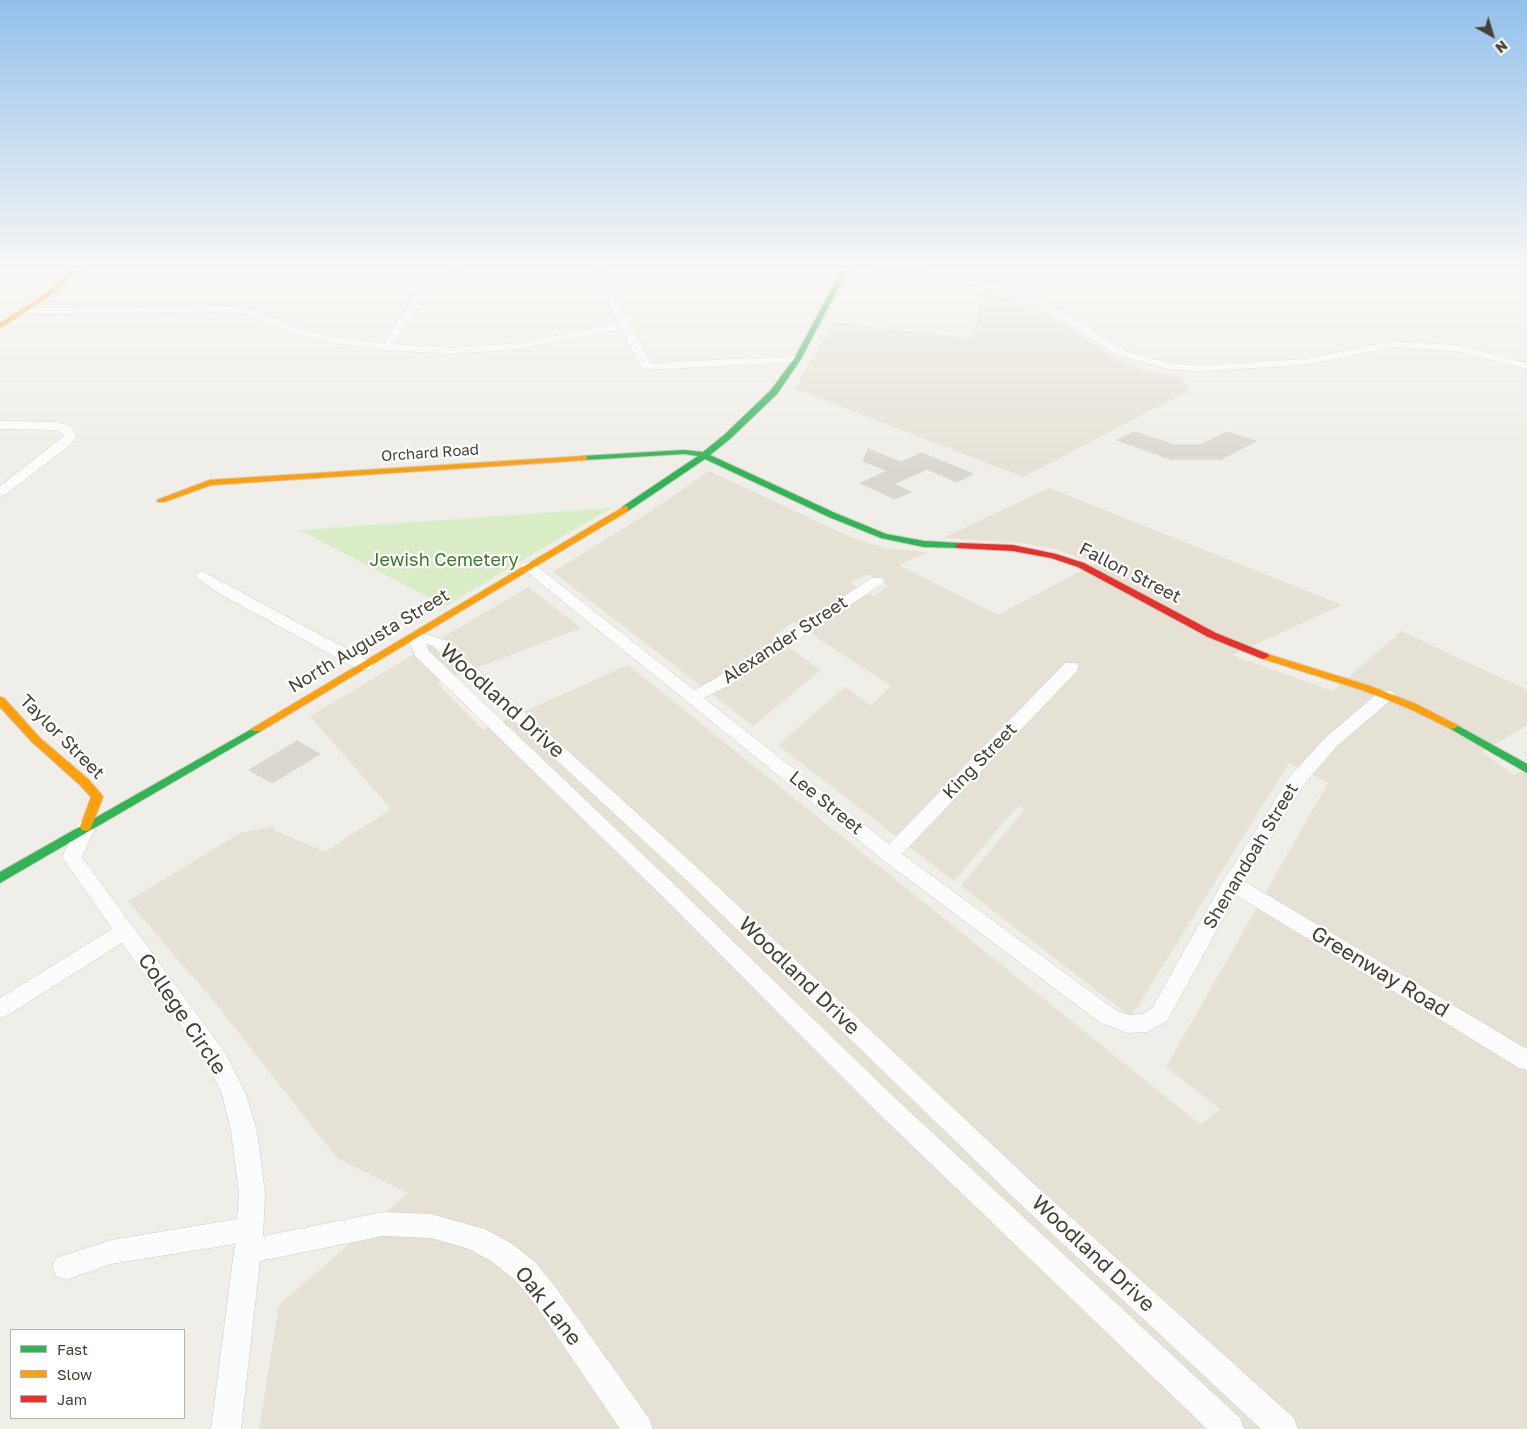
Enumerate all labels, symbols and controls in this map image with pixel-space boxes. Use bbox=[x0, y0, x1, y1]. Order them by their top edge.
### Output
north arrow bbox=[1467, 10, 1517, 60]
text: N bbox=[1492, 37, 1511, 57]
street label: Orchard Road bbox=[380, 441, 480, 465]
street label: Fallon Street bbox=[1075, 538, 1185, 608]
park label: Jewish Cemetery bbox=[369, 549, 519, 571]
street label: North Augusta Street bbox=[285, 584, 453, 698]
street label: Alexander Street bbox=[718, 592, 852, 688]
street label: Woodland Drive bbox=[434, 638, 570, 764]
street label: Taylor Street bbox=[15, 690, 109, 784]
street label: King Street bbox=[938, 719, 1022, 803]
street label: Lee Street bbox=[785, 767, 867, 839]
street label: Shenandoah Street bbox=[1199, 779, 1303, 933]
street label: Woodland Drive bbox=[733, 912, 865, 1040]
street label: Greenway Road bbox=[1307, 921, 1453, 1023]
street label: College Circle bbox=[132, 949, 232, 1079]
street label: Woodland Drive bbox=[1026, 1191, 1160, 1317]
street label: Oak Lane bbox=[509, 1261, 587, 1351]
legend bbox=[10, 1329, 185, 1419]
text: Fast bbox=[57, 1340, 88, 1358]
text: Slow bbox=[57, 1365, 92, 1383]
text: Jam bbox=[57, 1390, 87, 1408]

